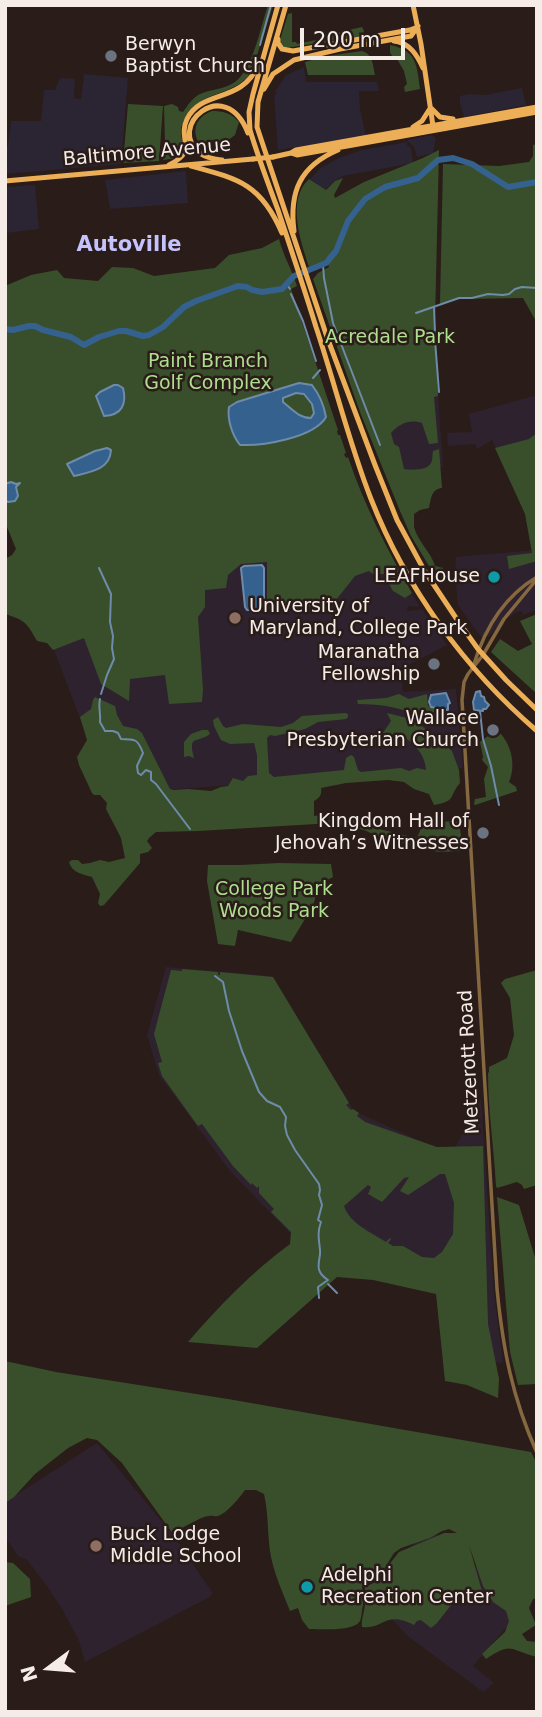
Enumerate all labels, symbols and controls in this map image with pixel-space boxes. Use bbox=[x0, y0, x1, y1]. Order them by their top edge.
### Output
scale bar bbox=[304, 14, 409, 58]
text: 200 m bbox=[313, 28, 380, 52]
place label: Berwyn Baptist Church bbox=[125, 34, 265, 78]
marker: Berwyn Baptist Church bbox=[103, 48, 119, 64]
street label: Baltimore Avenue bbox=[62, 134, 232, 172]
district label: Autoville bbox=[76, 233, 182, 259]
park label: Acredale Park bbox=[325, 327, 455, 349]
park label: Paint Branch Golf Complex bbox=[144, 351, 272, 395]
place label: LEAFHouse bbox=[374, 566, 480, 588]
marker: LEAFHouse bbox=[486, 569, 502, 585]
place label: University of Maryland, College Park bbox=[249, 596, 467, 640]
marker: University of Maryland, College Park bbox=[227, 610, 243, 626]
place label: Maranatha Fellowship bbox=[318, 642, 420, 686]
marker: Maranatha Fellowship bbox=[426, 656, 442, 672]
place label: Wallace Presbyterian Church bbox=[286, 708, 479, 752]
marker: Wallace Presbyterian Church bbox=[485, 722, 501, 738]
place label: Kingdom Hall of Jehovah’s Witnesses bbox=[275, 811, 469, 855]
marker: Kingdom Hall of Jehovah’s Witnesses bbox=[475, 825, 491, 841]
park label: College Park Woods Park bbox=[215, 879, 333, 923]
street label: Metzerott Road bbox=[455, 989, 485, 1135]
place label: Buck Lodge Middle School bbox=[110, 1524, 242, 1568]
marker: Buck Lodge Middle School bbox=[88, 1538, 104, 1554]
place label: Adelphi Recreation Center bbox=[321, 1565, 493, 1609]
marker: Adelphi Recreation Center bbox=[299, 1579, 315, 1595]
north arrow bbox=[14, 1633, 84, 1703]
text: N bbox=[16, 1663, 42, 1684]

